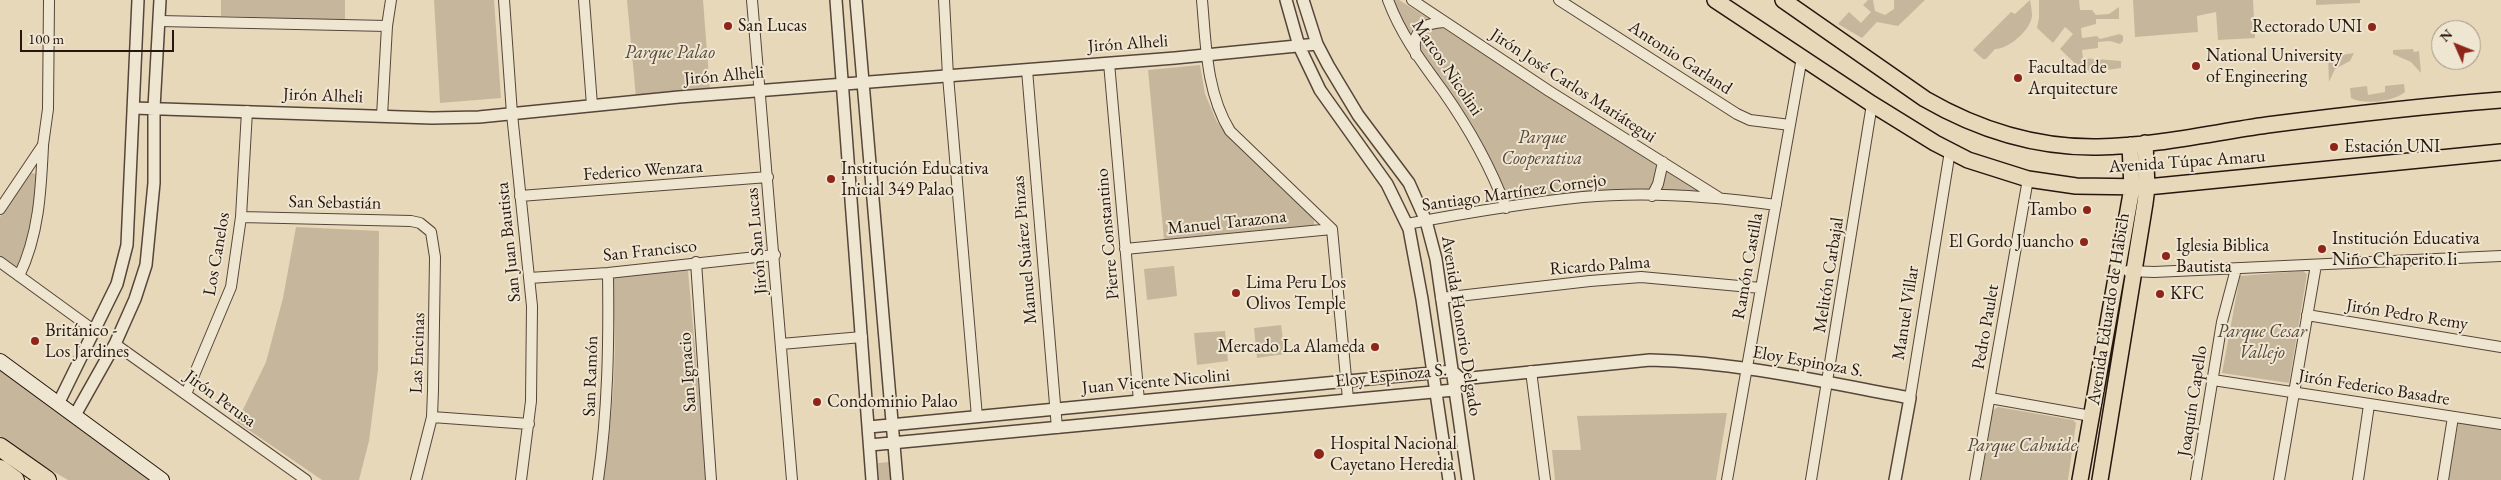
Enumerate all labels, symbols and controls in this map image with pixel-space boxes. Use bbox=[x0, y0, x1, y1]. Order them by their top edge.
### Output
place label: San Lucas bbox=[738, 15, 807, 37]
street label: Marcos Nicolini bbox=[1407, 16, 1487, 120]
street label: Antonio Garland bbox=[1624, 16, 1736, 100]
place label: Rectorado UNI bbox=[2252, 16, 2362, 38]
scale bar bbox=[22, 20, 176, 52]
marker: San Lucas bbox=[722, 20, 734, 32]
north arrow bbox=[2431, 20, 2481, 70]
marker: Rectorado UNI bbox=[2366, 21, 2378, 33]
street label: Jirón José Carlos Mariátegui bbox=[1486, 24, 1660, 148]
text: N bbox=[2436, 25, 2456, 46]
text: 100 m bbox=[28, 29, 64, 48]
street label: Jirón Alheli bbox=[1087, 30, 1169, 58]
park label: Parque Palao bbox=[625, 42, 715, 64]
place label: National University of Engineering bbox=[2206, 45, 2342, 88]
place label: Facultad de Arquitecture bbox=[2028, 57, 2118, 100]
marker: National University of Engineering bbox=[2190, 60, 2202, 72]
street label: Jirón Alheli bbox=[683, 62, 765, 90]
marker: Facultad de Arquitecture bbox=[2012, 72, 2024, 84]
street label: Jirón Alheli bbox=[282, 84, 364, 108]
park label: Parque Cooperativa bbox=[1502, 127, 1582, 170]
place label: Estación UNI bbox=[2344, 136, 2440, 158]
marker: Estación UNI bbox=[2328, 141, 2340, 153]
street label: Avenida Túpac Amaru bbox=[2108, 146, 2266, 178]
street label: Federico Wenzara bbox=[582, 156, 704, 186]
place label: Institución Educativa Inicial 349 Palao bbox=[841, 158, 989, 200]
street label: Pierre Constantino bbox=[1091, 167, 1125, 301]
street label: Santiago Martínez Cornejo bbox=[1420, 169, 1608, 217]
marker: Institución Educativa Inicial 349 Palao bbox=[825, 173, 837, 185]
street label: Manuel Suárez Pinzas bbox=[1008, 175, 1042, 325]
street label: San Juan Bautista bbox=[492, 181, 526, 303]
street label: Jirón San Lucas bbox=[742, 187, 772, 295]
street label: San Sebastián bbox=[288, 191, 382, 215]
place label: Tambo bbox=[2027, 199, 2077, 221]
marker: Tambo bbox=[2081, 204, 2093, 216]
street label: Manuel Tarazona bbox=[1166, 206, 1288, 240]
street label: Los Canelos bbox=[199, 211, 235, 297]
street label: Ramón Castilla bbox=[1728, 211, 1768, 321]
street label: Avenida Eduardo de Habich bbox=[2083, 211, 2135, 407]
street label: Melitón Carbajal bbox=[1809, 216, 1849, 334]
place label: Institución Educativa Niño Chaperito Ii bbox=[2332, 228, 2480, 270]
place label: El Gordo Juancho bbox=[1948, 231, 2074, 253]
street label: Avenida Honorio Delgado bbox=[1436, 234, 1486, 418]
street label: San Francisco bbox=[602, 235, 698, 267]
place label: Iglesia Biblica Bautista bbox=[2176, 235, 2269, 278]
marker: El Gordo Juancho bbox=[2078, 236, 2090, 248]
marker: Institución Educativa Niño Chaperito Ii bbox=[2316, 243, 2328, 255]
marker: Iglesia Biblica Bautista bbox=[2160, 250, 2172, 262]
street label: Ricardo Palma bbox=[1549, 252, 1651, 280]
street label: Manuel Villar bbox=[1888, 264, 1924, 362]
place label: Lima Peru Los Olivos Temple bbox=[1246, 272, 1346, 314]
street label: Pedro Paulet bbox=[1968, 283, 2004, 371]
place label: KFC bbox=[2170, 283, 2204, 305]
marker: Lima Peru Los Olivos Temple bbox=[1230, 287, 1242, 299]
marker: KFC bbox=[2154, 288, 2166, 300]
street label: Jirón Pedro Remy bbox=[2345, 295, 2469, 335]
street label: Las Encinas bbox=[406, 312, 430, 394]
place label: Británico - Los Jardines bbox=[45, 320, 129, 362]
park label: Parque Cesar Vallejo bbox=[2217, 321, 2307, 364]
street label: San Ignacio bbox=[674, 331, 702, 413]
marker: Británico - Los Jardines bbox=[29, 335, 41, 347]
street label: San Ramón bbox=[579, 335, 603, 417]
place label: Mercado La Alameda bbox=[1218, 336, 1365, 358]
marker: Mercado La Alameda bbox=[1369, 341, 1381, 353]
street label: Eloy Espinoza S. bbox=[1751, 342, 1865, 382]
street label: Joaquín Capello bbox=[2174, 344, 2212, 458]
street label: Eloy Espinoza S. bbox=[1334, 359, 1448, 393]
street label: Juan Vicente Nicolini bbox=[1081, 365, 1231, 399]
street label: Jirón Federico Basadre bbox=[2297, 365, 2451, 411]
street label: Jirón Perusa bbox=[180, 366, 260, 432]
place label: Condominio Palao bbox=[827, 391, 958, 413]
marker: Condominio Palao bbox=[811, 396, 823, 408]
place label: Hospital Nacional Cayetano Heredia bbox=[1330, 433, 1457, 476]
park label: Parque Cahuide bbox=[1967, 435, 2077, 457]
marker: Hospital Nacional Cayetano Heredia bbox=[1312, 447, 1326, 461]

